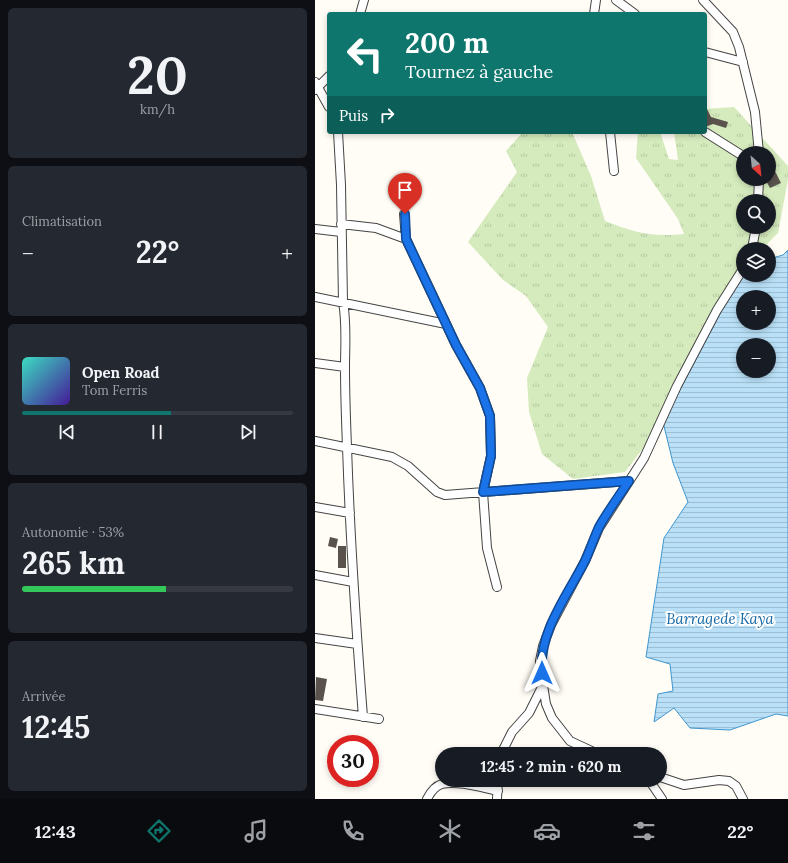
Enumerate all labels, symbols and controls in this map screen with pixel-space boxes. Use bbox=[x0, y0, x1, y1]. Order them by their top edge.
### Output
text: 200 m bbox=[405, 25, 489, 61]
icon: left bbox=[339, 28, 391, 80]
text: 20 bbox=[127, 42, 188, 108]
text: Tournez à gauche bbox=[405, 60, 553, 83]
text: km/h bbox=[140, 101, 175, 118]
icon: right bbox=[376, 104, 398, 126]
text: Puis bbox=[339, 106, 368, 125]
north arrow bbox=[736, 146, 776, 186]
map controls bbox=[736, 146, 776, 378]
pin bbox=[388, 173, 422, 214]
icon: arrive bbox=[394, 179, 416, 201]
button: search bbox=[736, 194, 776, 234]
text: Climatisation bbox=[22, 213, 102, 230]
text: 22° bbox=[136, 233, 179, 271]
text: − bbox=[22, 239, 34, 267]
text: + bbox=[281, 239, 293, 267]
button: layers bbox=[736, 242, 776, 282]
button: + bbox=[736, 290, 776, 330]
button: − bbox=[736, 338, 776, 378]
text: Open Road bbox=[82, 363, 160, 382]
text: Tom Ferris bbox=[82, 382, 147, 399]
icon: previous bbox=[56, 421, 78, 443]
icon: pause bbox=[146, 421, 168, 443]
icon: next bbox=[237, 421, 259, 443]
text: Autonomie · 53% bbox=[22, 524, 124, 541]
text: 265 km bbox=[22, 544, 125, 582]
water label: Barragede Kaya bbox=[666, 609, 775, 628]
position arrow bbox=[521, 652, 563, 694]
text: Arrivée bbox=[22, 688, 66, 705]
text: 12:45 bbox=[22, 708, 90, 746]
speed limit sign: 30 bbox=[327, 735, 379, 787]
text: 12:45 · 2 min · 620 m bbox=[481, 757, 621, 776]
icon: directions bbox=[145, 817, 173, 845]
icon: music bbox=[242, 817, 270, 845]
icon: phone bbox=[339, 817, 367, 845]
icon: climate bbox=[436, 817, 464, 845]
icon: car bbox=[533, 817, 561, 845]
icon: filters bbox=[630, 817, 658, 845]
text: 12:43 bbox=[35, 820, 76, 843]
text: 22° bbox=[727, 820, 753, 843]

